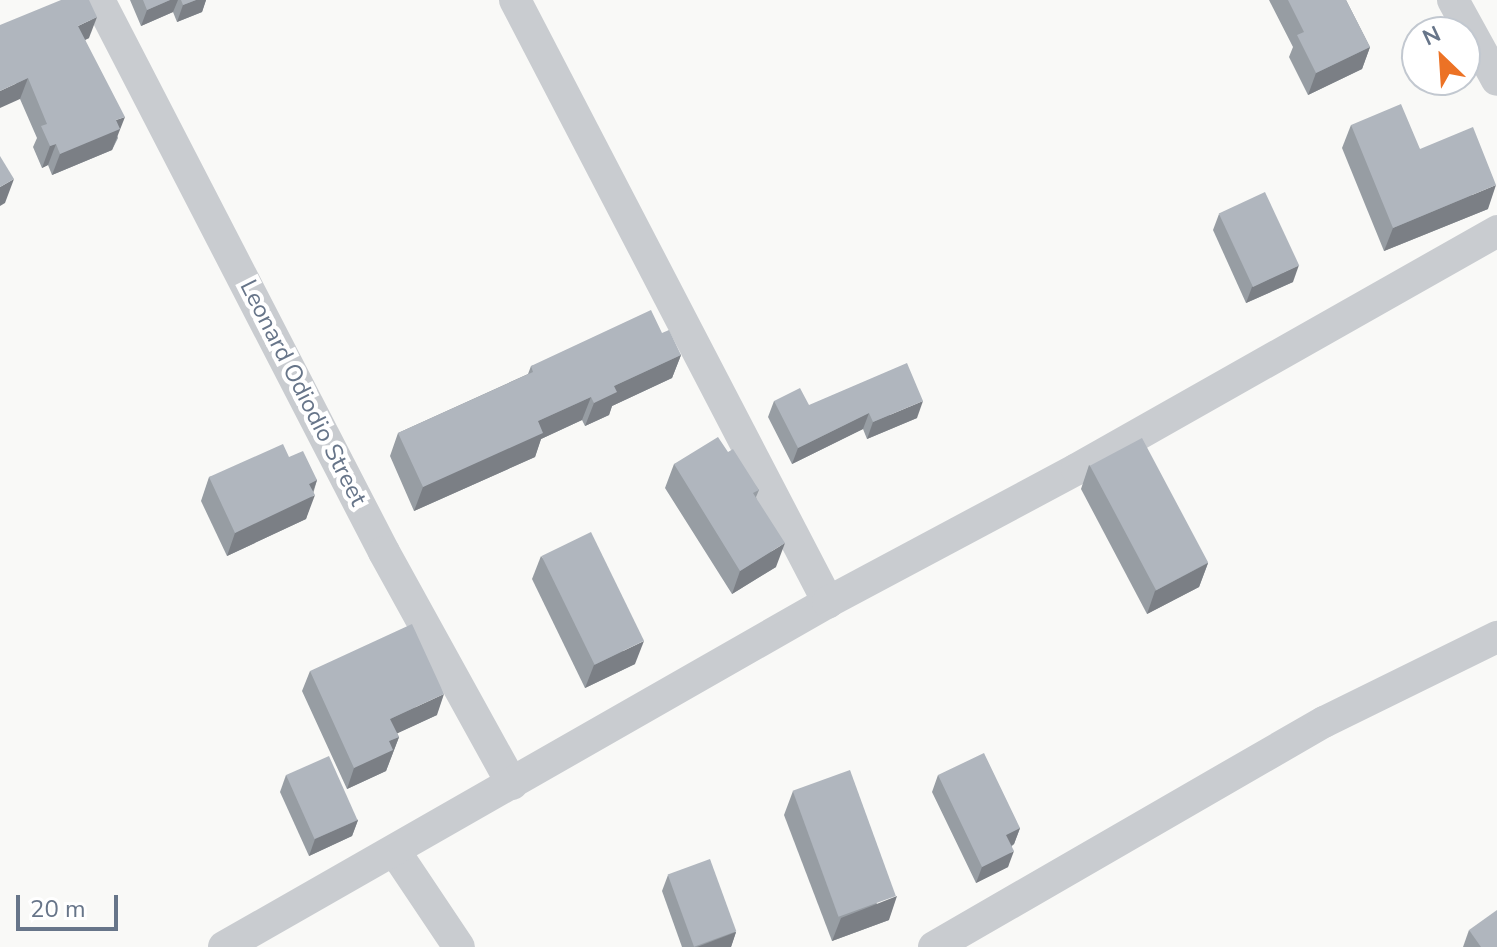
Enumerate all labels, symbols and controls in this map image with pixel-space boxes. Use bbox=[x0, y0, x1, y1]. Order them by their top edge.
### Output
north arrow bbox=[1401, 16, 1481, 96]
text: N bbox=[1418, 19, 1446, 53]
street label: Leonard Odiodio Street bbox=[233, 275, 373, 511]
scale bar bbox=[20, 879, 122, 929]
text: 20 m bbox=[30, 893, 86, 925]

